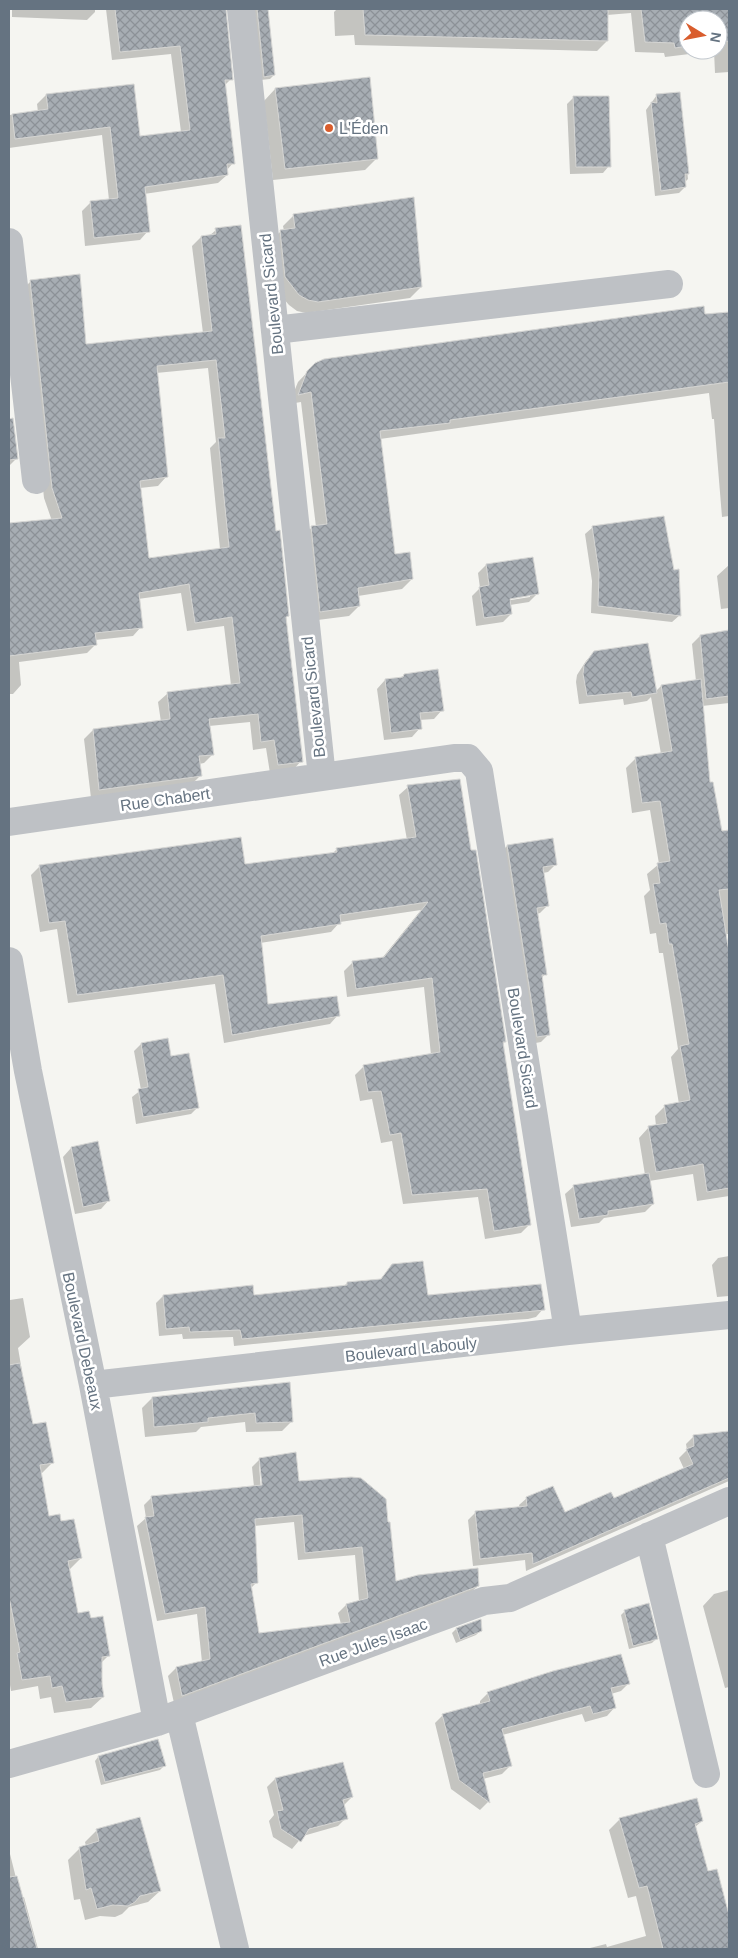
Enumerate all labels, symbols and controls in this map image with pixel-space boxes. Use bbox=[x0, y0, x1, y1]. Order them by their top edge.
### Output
north arrow bbox=[678, 10, 728, 60]
text: N bbox=[707, 31, 725, 44]
place label: L'Éden bbox=[339, 119, 388, 137]
marker: L'Éden bbox=[323, 122, 335, 134]
street label: Boulevard Sicard bbox=[257, 232, 286, 355]
street label: Boulevard Sicard bbox=[299, 635, 328, 758]
street label: Rue Chabert bbox=[119, 785, 212, 814]
street label: Boulevard Sicard bbox=[505, 987, 540, 1110]
street label: Boulevard Debeaux bbox=[60, 1271, 105, 1412]
street label: Boulevard Labouly bbox=[344, 1334, 478, 1365]
street label: Rue Jules Isaac bbox=[317, 1615, 430, 1670]

